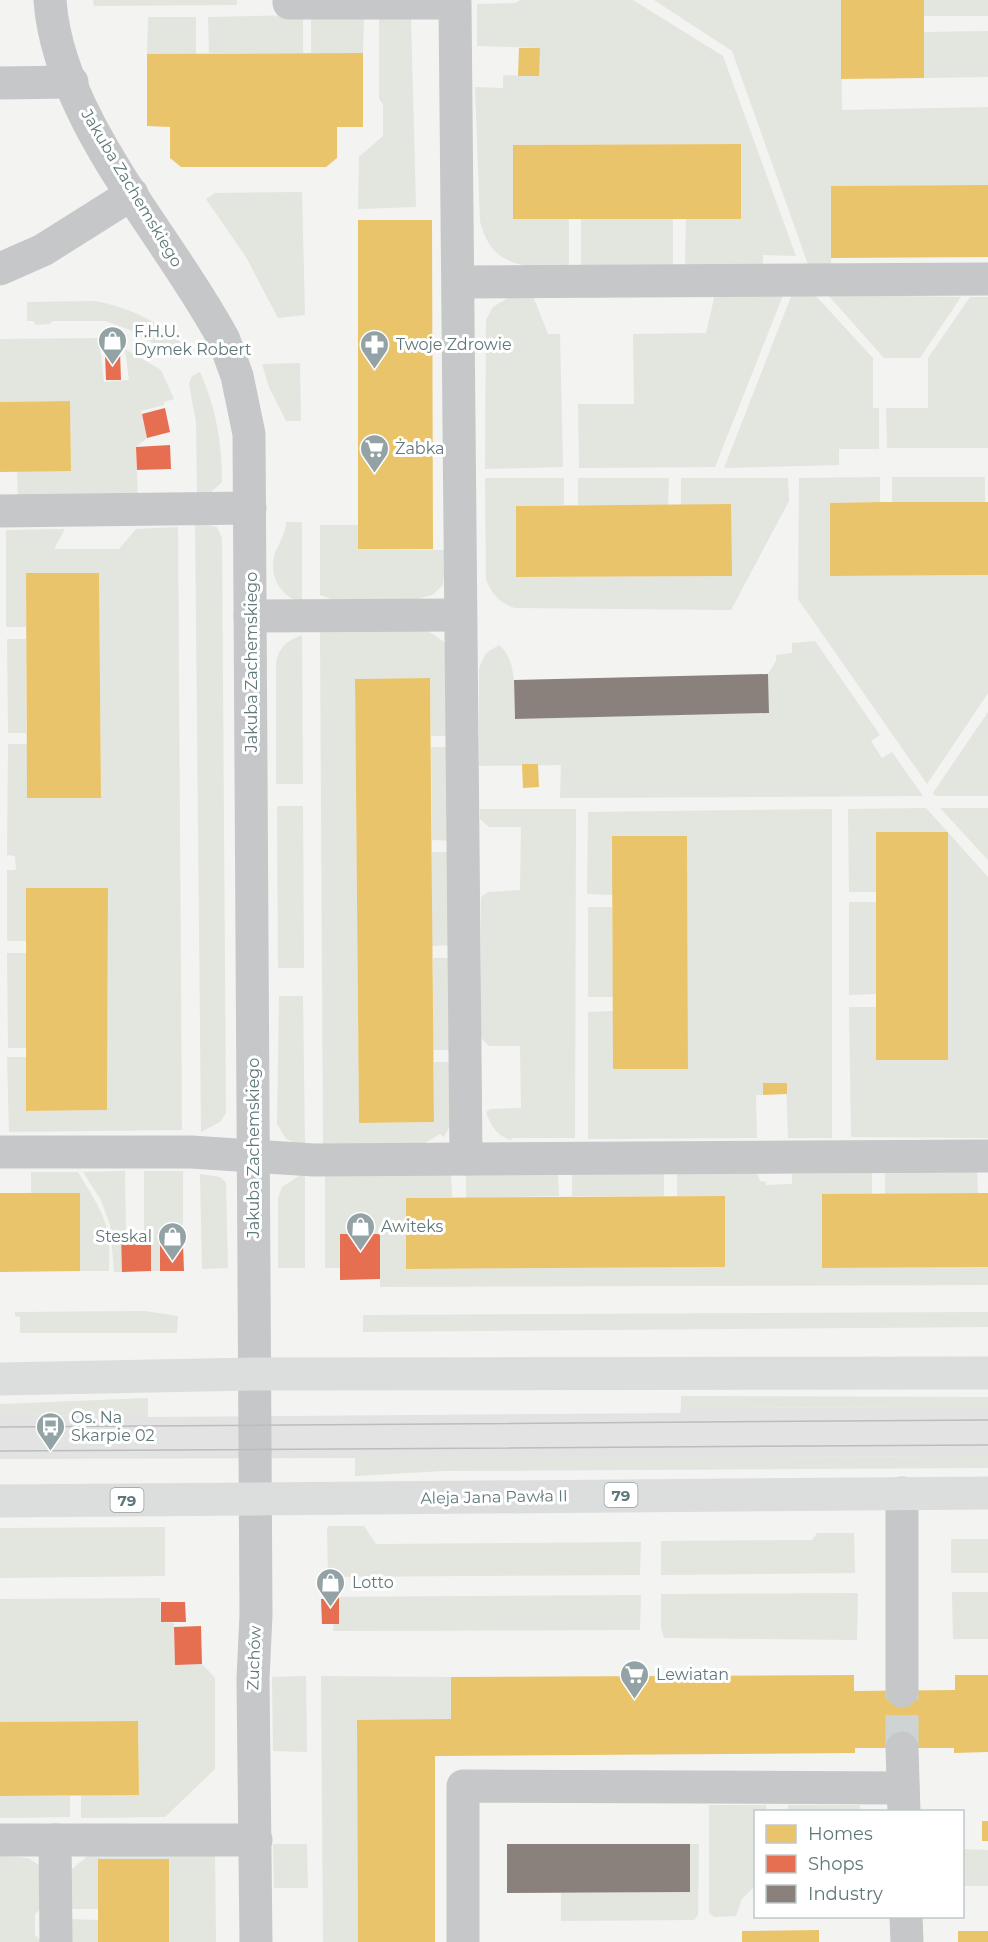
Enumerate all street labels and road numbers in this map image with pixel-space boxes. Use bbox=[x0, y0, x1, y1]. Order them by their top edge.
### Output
street label: Jakuba Zachemskiego bbox=[77, 105, 187, 270]
street label: Jakuba Zachemskiego bbox=[242, 572, 261, 753]
street label: Jakuba Zachemskiego bbox=[244, 1058, 263, 1239]
road number: 79 bbox=[604, 1483, 638, 1507]
street label: Aleja Jana Pawła II bbox=[420, 1486, 568, 1508]
road number: 79 bbox=[110, 1488, 144, 1512]
street label: Zuchów bbox=[243, 1625, 265, 1691]

